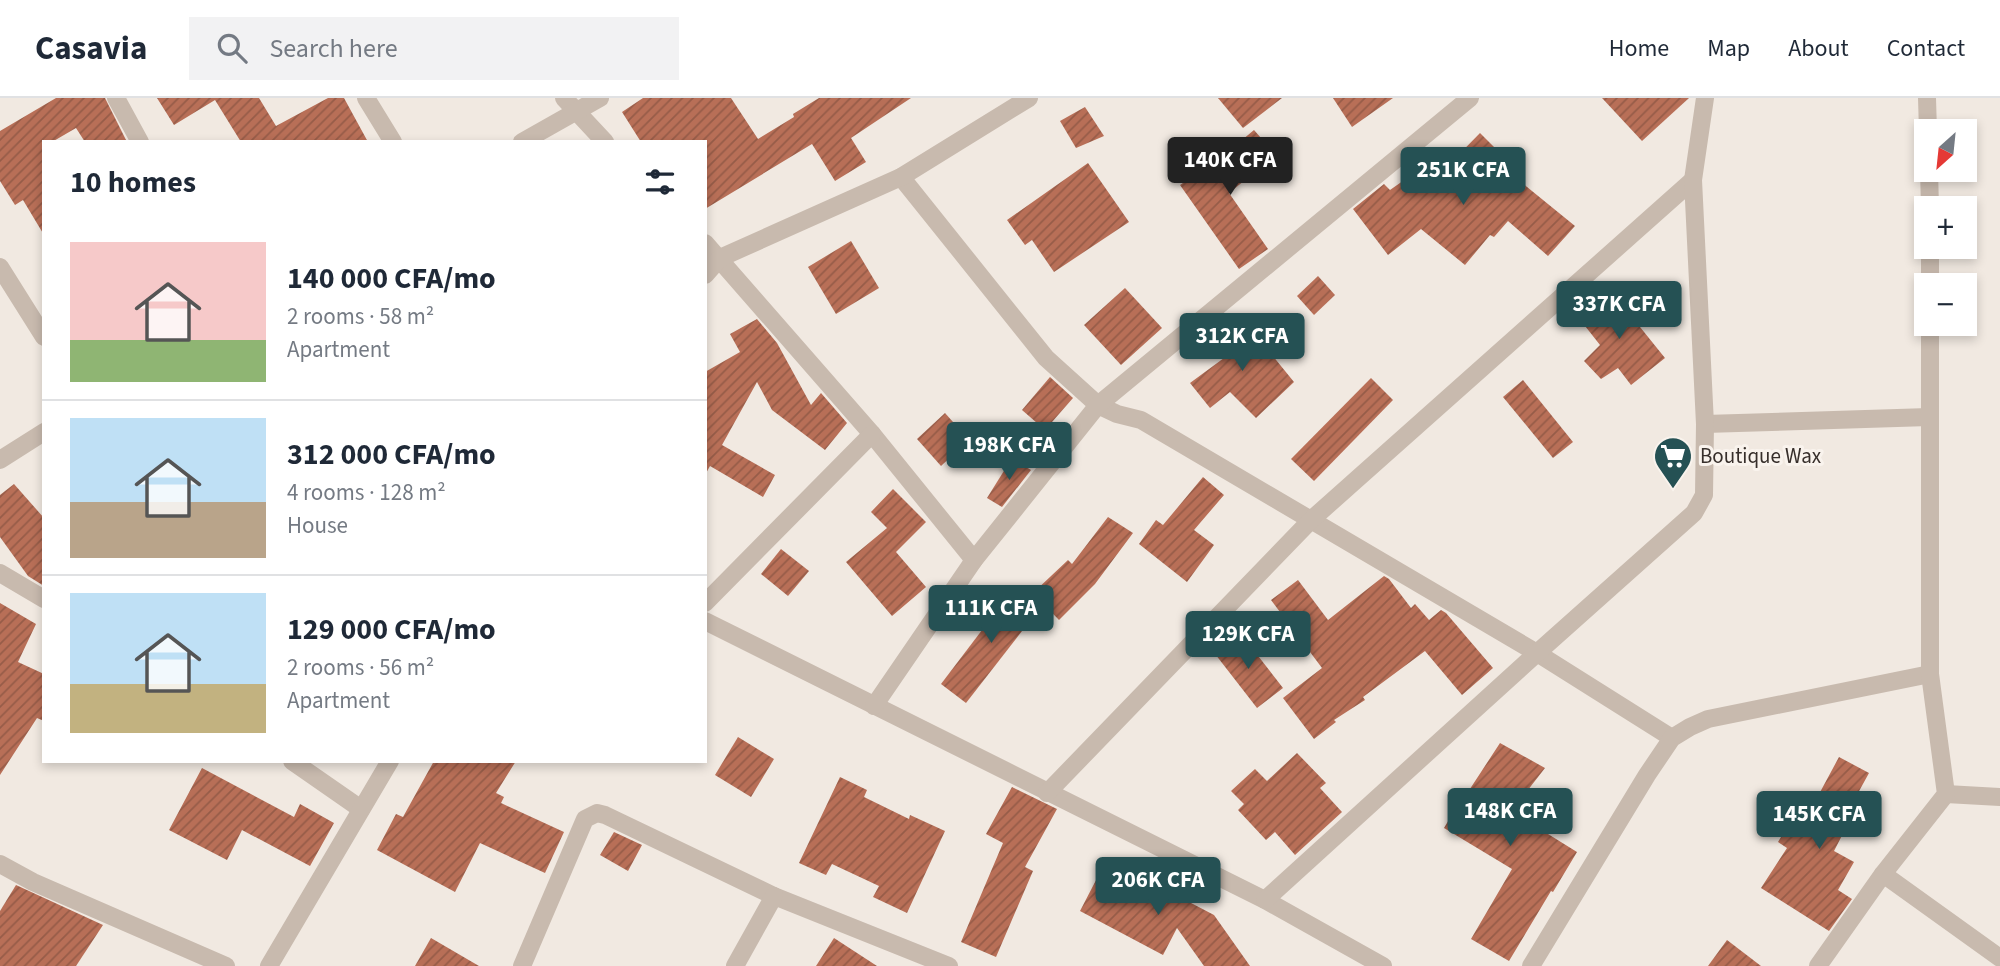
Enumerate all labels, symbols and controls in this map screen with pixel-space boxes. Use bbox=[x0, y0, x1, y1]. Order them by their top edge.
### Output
search box bbox=[189, 17, 679, 80]
text: Casavia bbox=[35, 25, 147, 72]
icon: search bbox=[213, 29, 251, 67]
text: Search here bbox=[269, 30, 398, 67]
text: Home bbox=[1609, 31, 1669, 66]
text: Map bbox=[1707, 31, 1750, 66]
text: About bbox=[1788, 31, 1849, 66]
text: Contact bbox=[1887, 31, 1965, 66]
north arrow bbox=[1914, 119, 1978, 182]
map controls bbox=[1914, 119, 1977, 336]
pin: 140K CFA bbox=[1158, 138, 1302, 197]
text: 140K CFA bbox=[1184, 143, 1276, 176]
pin: 251K CFA bbox=[1391, 148, 1535, 207]
text: 251K CFA bbox=[1417, 153, 1509, 186]
text: 10 homes bbox=[70, 161, 196, 204]
icon: filters bbox=[641, 163, 679, 201]
button: + bbox=[1914, 196, 1977, 259]
text: 140 000 CFA/mo bbox=[287, 257, 496, 300]
icon: home bbox=[126, 270, 210, 354]
button: − bbox=[1914, 273, 1977, 336]
pin: 337K CFA bbox=[1547, 282, 1691, 341]
text: 337K CFA bbox=[1573, 287, 1665, 320]
text: 2 rooms · 58 m² bbox=[287, 300, 434, 333]
pin: 312K CFA bbox=[1170, 314, 1314, 373]
text: 312K CFA bbox=[1196, 319, 1288, 352]
text: Apartment bbox=[287, 333, 390, 366]
pin: 198K CFA bbox=[937, 422, 1081, 482]
text: 198K CFA bbox=[963, 428, 1055, 461]
text: 312 000 CFA/mo bbox=[287, 433, 496, 476]
supermarket icon: Boutique Wax bbox=[1652, 435, 1694, 490]
place label: Boutique Wax bbox=[1700, 441, 1822, 471]
icon: home bbox=[126, 446, 210, 530]
text: 4 rooms · 128 m² bbox=[287, 476, 446, 509]
text: House bbox=[287, 509, 348, 542]
pin: 111K CFA bbox=[919, 586, 1063, 645]
text: 111K CFA bbox=[945, 591, 1037, 624]
text: 129 000 CFA/mo bbox=[287, 608, 496, 651]
pin: 129K CFA bbox=[1176, 612, 1320, 671]
text: 129K CFA bbox=[1202, 617, 1294, 650]
icon: home bbox=[126, 621, 210, 705]
text: 2 rooms · 56 m² bbox=[287, 651, 434, 684]
text: Apartment bbox=[287, 684, 390, 717]
pin: 148K CFA bbox=[1438, 788, 1582, 848]
pin: 145K CFA bbox=[1747, 792, 1891, 851]
text: 148K CFA bbox=[1464, 794, 1556, 827]
text: 145K CFA bbox=[1773, 797, 1865, 830]
pin: 206K CFA bbox=[1086, 858, 1230, 917]
text: 206K CFA bbox=[1112, 863, 1204, 896]

